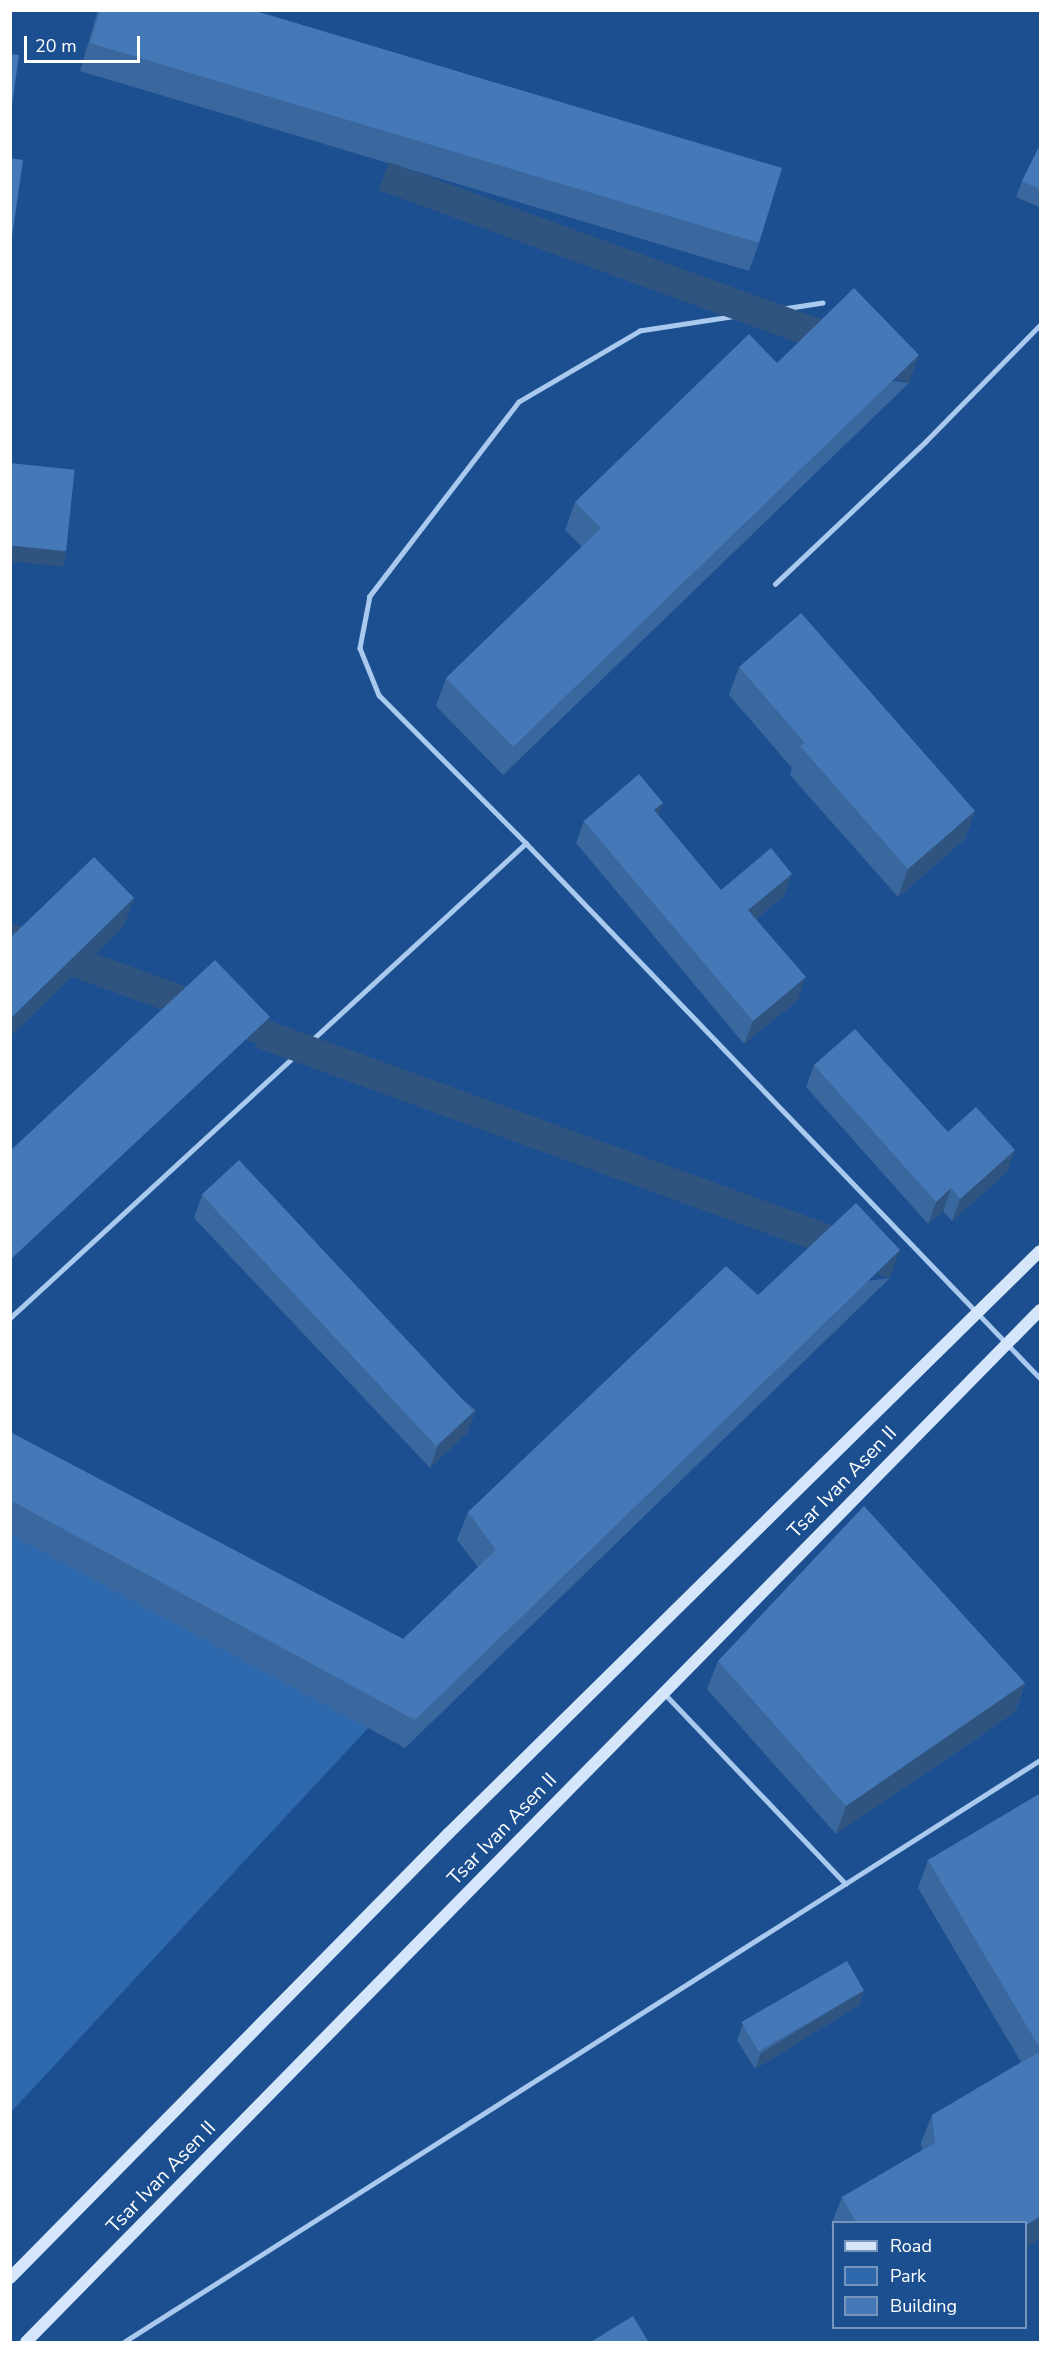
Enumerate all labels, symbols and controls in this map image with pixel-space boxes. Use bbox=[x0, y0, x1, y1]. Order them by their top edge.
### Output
scale bar bbox=[27, 24, 142, 62]
text: 20 m bbox=[35, 34, 77, 58]
street label: Tsar Ivan Asen II bbox=[782, 1421, 902, 1543]
street label: Tsar Ivan Asen II bbox=[442, 1768, 562, 1890]
street label: Tsar Ivan Asen II bbox=[101, 2116, 221, 2238]
legend bbox=[832, 2221, 1027, 2329]
text: Road bbox=[890, 2234, 932, 2258]
text: Park bbox=[890, 2264, 926, 2288]
text: Building bbox=[890, 2294, 957, 2318]

